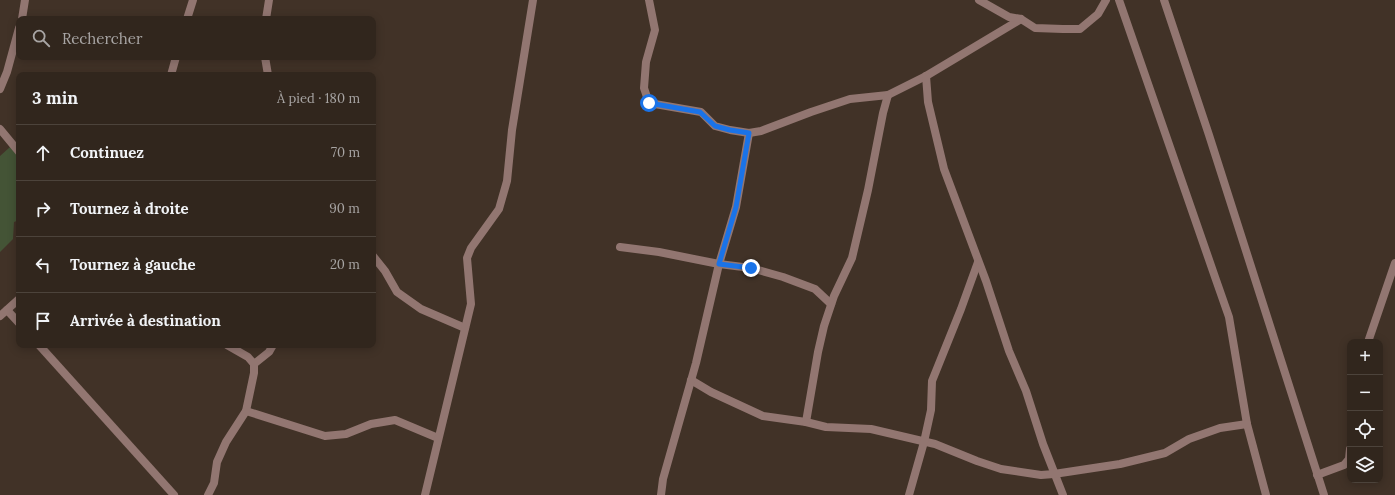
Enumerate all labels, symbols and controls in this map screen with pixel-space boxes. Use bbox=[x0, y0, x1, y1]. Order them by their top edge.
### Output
search box bbox=[16, 16, 376, 60]
icon: search bbox=[30, 27, 52, 49]
text: Rechercher bbox=[62, 29, 142, 48]
text: 3 min bbox=[32, 87, 78, 109]
text: À pied · 180 m bbox=[277, 90, 360, 107]
route start bbox=[640, 94, 658, 112]
icon: ahead bbox=[32, 142, 54, 164]
text: Continuez bbox=[70, 143, 144, 162]
text: 70 m bbox=[331, 144, 360, 161]
icon: right bbox=[32, 198, 54, 220]
text: Tournez à droite bbox=[70, 199, 189, 218]
text: 90 m bbox=[329, 200, 360, 217]
icon: left bbox=[32, 254, 54, 276]
text: Tournez à gauche bbox=[70, 255, 196, 274]
text: 20 m bbox=[330, 256, 360, 273]
route end bbox=[742, 259, 760, 277]
icon: arrive bbox=[32, 310, 54, 332]
text: Arrivée à destination bbox=[70, 311, 221, 330]
map controls bbox=[1347, 339, 1383, 483]
button: + bbox=[1347, 339, 1383, 375]
button: − bbox=[1347, 375, 1383, 411]
button: locate bbox=[1347, 411, 1383, 447]
button: layers bbox=[1347, 447, 1383, 483]

